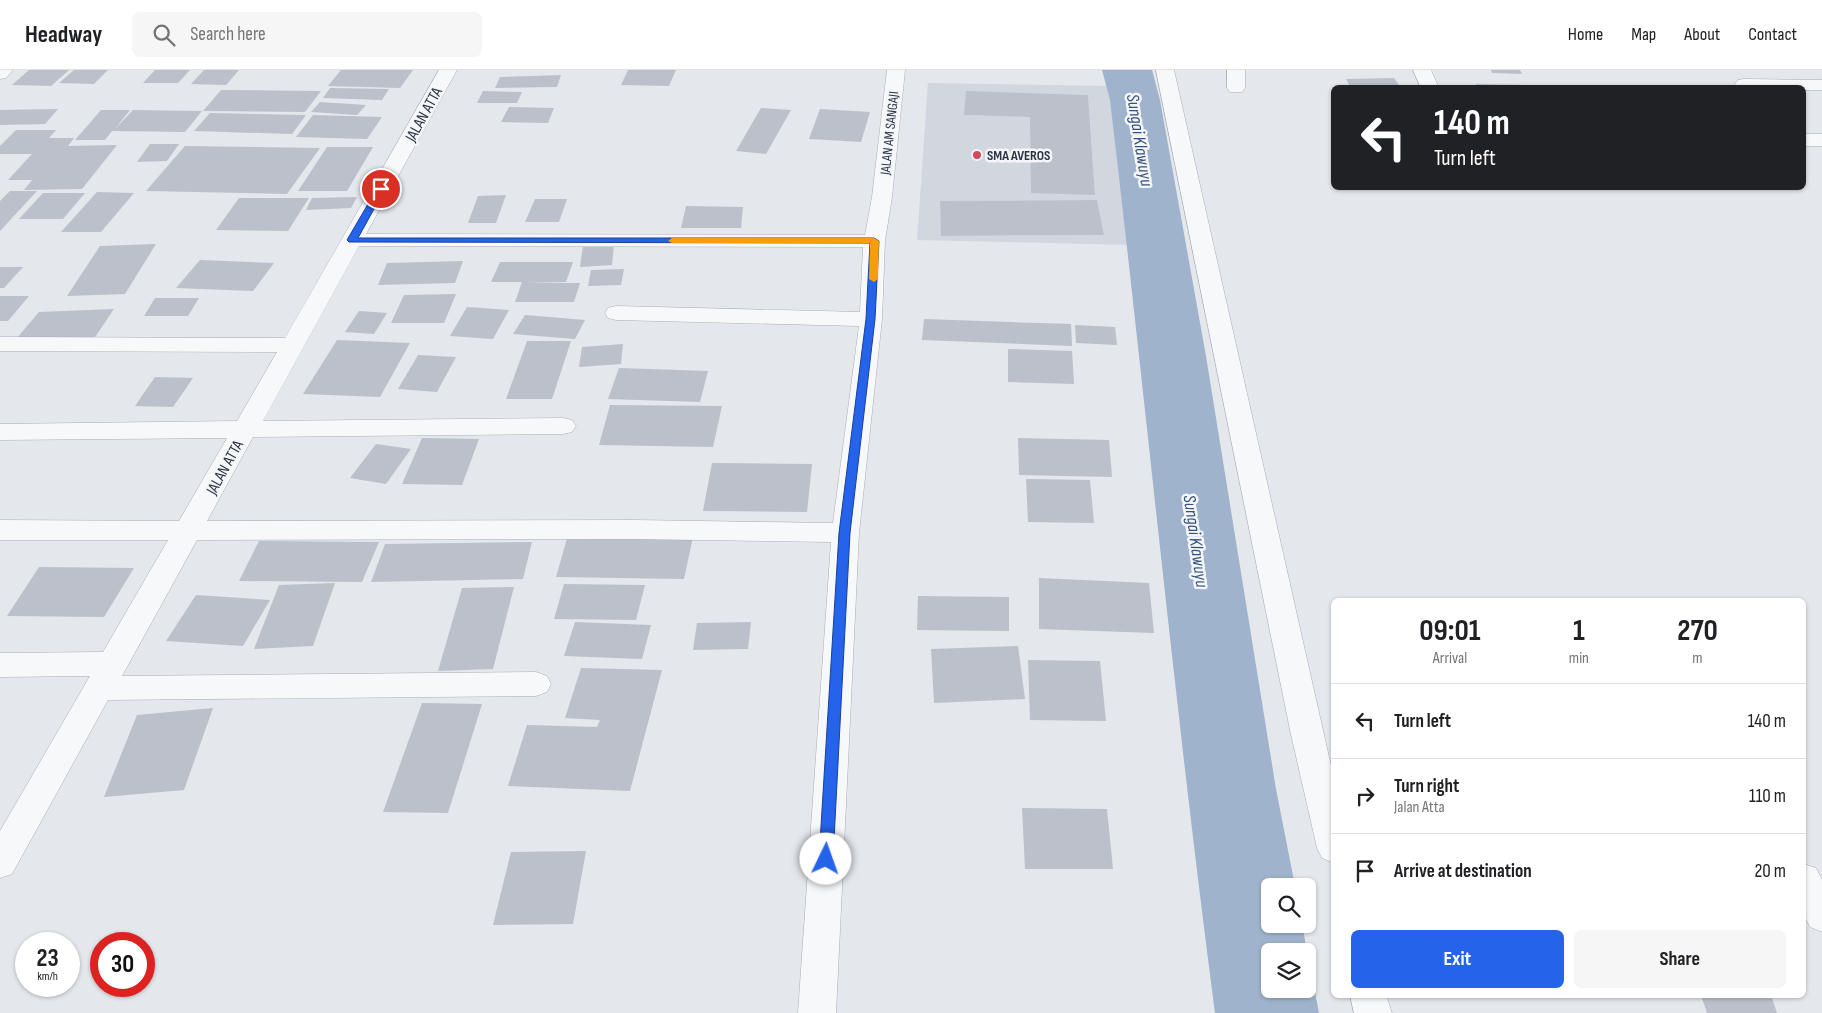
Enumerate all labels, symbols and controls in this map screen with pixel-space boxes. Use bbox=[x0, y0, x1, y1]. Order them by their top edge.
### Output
search box bbox=[132, 12, 482, 57]
text: Headway bbox=[25, 20, 102, 49]
icon: search bbox=[150, 21, 178, 49]
text: Search here bbox=[190, 23, 266, 46]
text: Home bbox=[1568, 24, 1603, 45]
text: Map bbox=[1631, 24, 1656, 45]
text: About bbox=[1684, 24, 1720, 45]
text: Contact bbox=[1748, 24, 1797, 45]
street label: JALAN ATTA bbox=[401, 84, 447, 146]
street label: JALAN AM SANGAJI bbox=[877, 90, 902, 177]
water label: Sungai Klawuyu bbox=[1122, 92, 1157, 188]
text: 140 m bbox=[1434, 102, 1510, 145]
icon: left bbox=[1351, 105, 1416, 170]
text: Turn left bbox=[1434, 145, 1496, 172]
place label: SMA AVEROS bbox=[987, 147, 1050, 164]
marker: SMA AVEROS bbox=[971, 149, 983, 161]
pin bbox=[360, 168, 402, 210]
icon: arrive bbox=[367, 175, 395, 203]
street label: JALAN ATTA bbox=[202, 437, 248, 499]
water label: Sungai Klawuyu bbox=[1179, 493, 1212, 589]
text: 09:01 bbox=[1419, 613, 1481, 649]
text: 1 bbox=[1573, 613, 1585, 649]
text: 270 bbox=[1677, 613, 1718, 649]
text: Arrival bbox=[1433, 649, 1467, 668]
text: min bbox=[1569, 649, 1589, 668]
text: m bbox=[1692, 649, 1703, 668]
icon: left bbox=[1351, 707, 1379, 735]
text: Turn left bbox=[1394, 710, 1451, 733]
text: 140 m bbox=[1748, 710, 1786, 733]
text: Turn right bbox=[1394, 775, 1459, 798]
icon: right bbox=[1351, 782, 1379, 810]
text: 110 m bbox=[1749, 785, 1786, 808]
text: Jalan Atta bbox=[1394, 798, 1445, 817]
position arrow bbox=[799, 832, 851, 884]
icon: arrive bbox=[1351, 857, 1379, 885]
text: Arrive at destination bbox=[1394, 860, 1532, 883]
text: 20 m bbox=[1754, 860, 1786, 883]
map controls bbox=[1261, 878, 1316, 998]
button: search bbox=[1261, 878, 1316, 933]
button: Exit bbox=[1351, 930, 1564, 988]
button: Share bbox=[1574, 930, 1786, 988]
speed limit sign: 30 bbox=[90, 932, 155, 997]
text: 23 bbox=[36, 943, 59, 974]
button: layers bbox=[1261, 943, 1316, 998]
text: km/h bbox=[37, 969, 58, 984]

